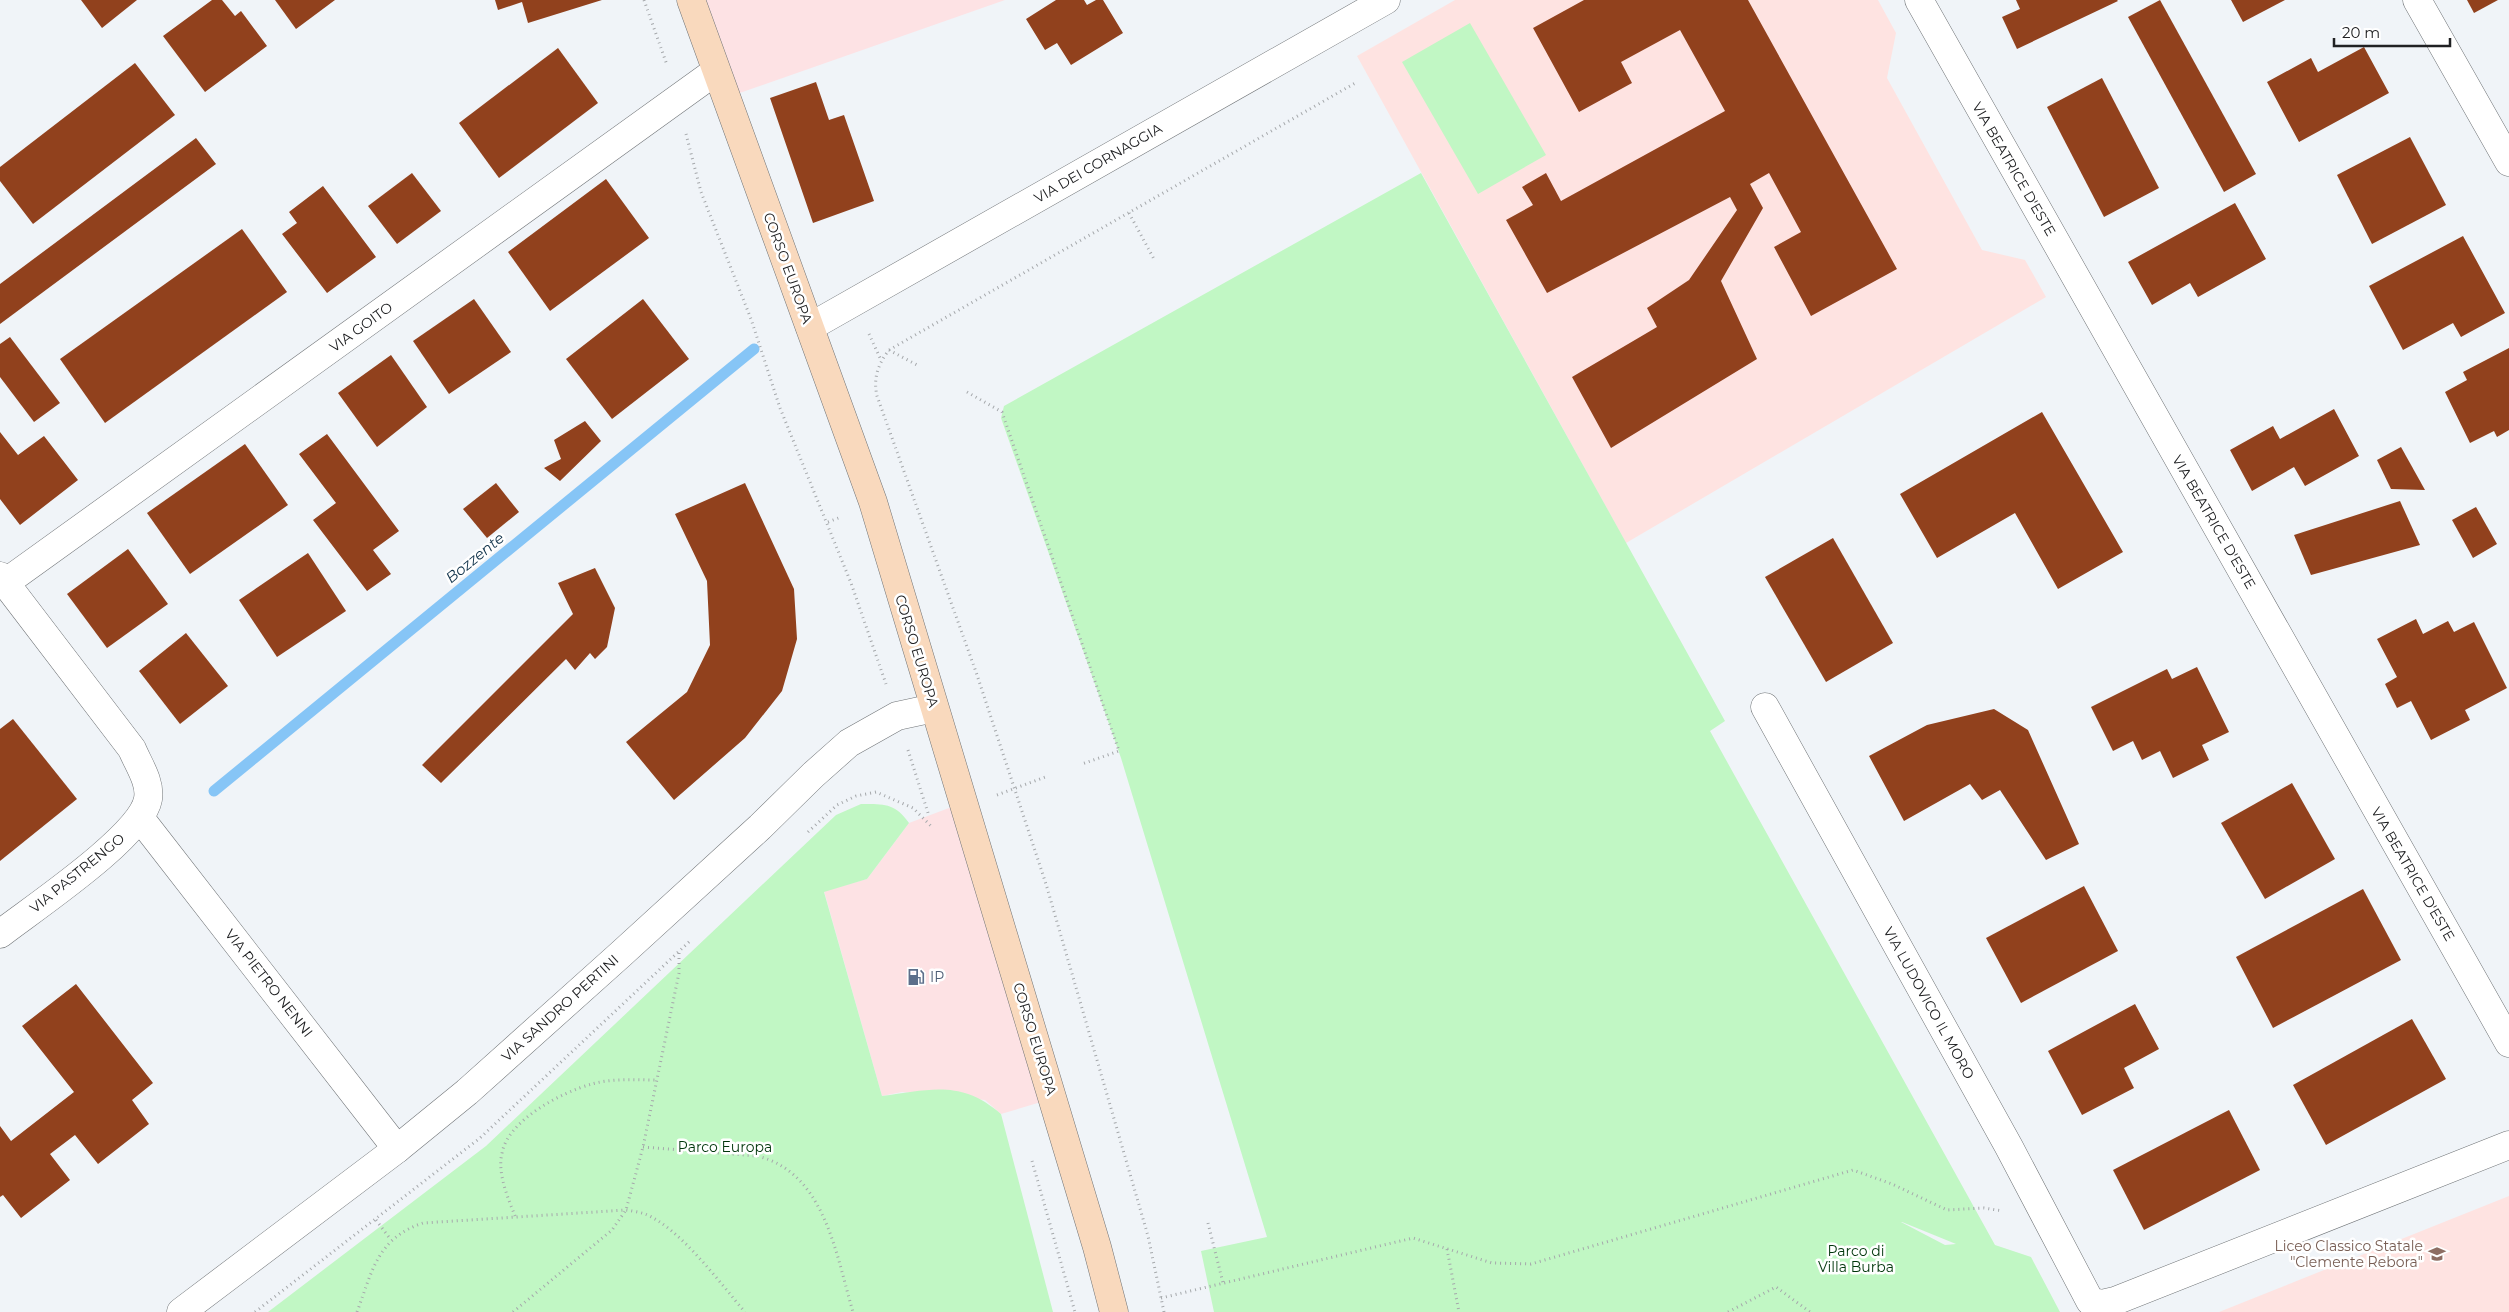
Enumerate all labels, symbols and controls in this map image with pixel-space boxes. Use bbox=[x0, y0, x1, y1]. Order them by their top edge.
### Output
scale bar bbox=[2334, 15, 2450, 47]
text: 20 m bbox=[2342, 23, 2380, 42]
street label: VIA BEATRICE D'ESTE bbox=[1968, 99, 2060, 239]
street label: VIA DEI CORNAGGIA bbox=[1031, 119, 1166, 207]
street label: CORSO EUROPA bbox=[760, 210, 817, 327]
street label: VIA GOITO bbox=[326, 298, 396, 356]
street label: VIA BEATRICE D'ESTE bbox=[2168, 452, 2260, 592]
water label: Bozzente bbox=[442, 528, 508, 587]
street label: CORSO EUROPA bbox=[891, 592, 943, 711]
street label: VIA BEATRICE D'ESTE bbox=[2367, 804, 2459, 944]
street label: VIA PASTRENGO bbox=[26, 829, 128, 917]
street label: VIA LUDOVICO IL MORO bbox=[1880, 924, 1979, 1083]
street label: VIA PIETRO NENNI bbox=[221, 925, 317, 1041]
street label: VIA SANDRO PERTINI bbox=[498, 951, 622, 1065]
fuel station icon: IP bbox=[906, 967, 926, 987]
place label: IP bbox=[930, 968, 944, 986]
street label: CORSO EUROPA bbox=[1009, 980, 1061, 1099]
park label: Parco Europa bbox=[678, 1138, 772, 1156]
place label: Liceo Classico Statale "Clemente Rebora" bbox=[2275, 1237, 2423, 1271]
park label: Parco di Villa Burba bbox=[1818, 1242, 1894, 1276]
school or university icon: Liceo Classico Statale "Clemente Rebora" bbox=[2427, 1244, 2447, 1264]

